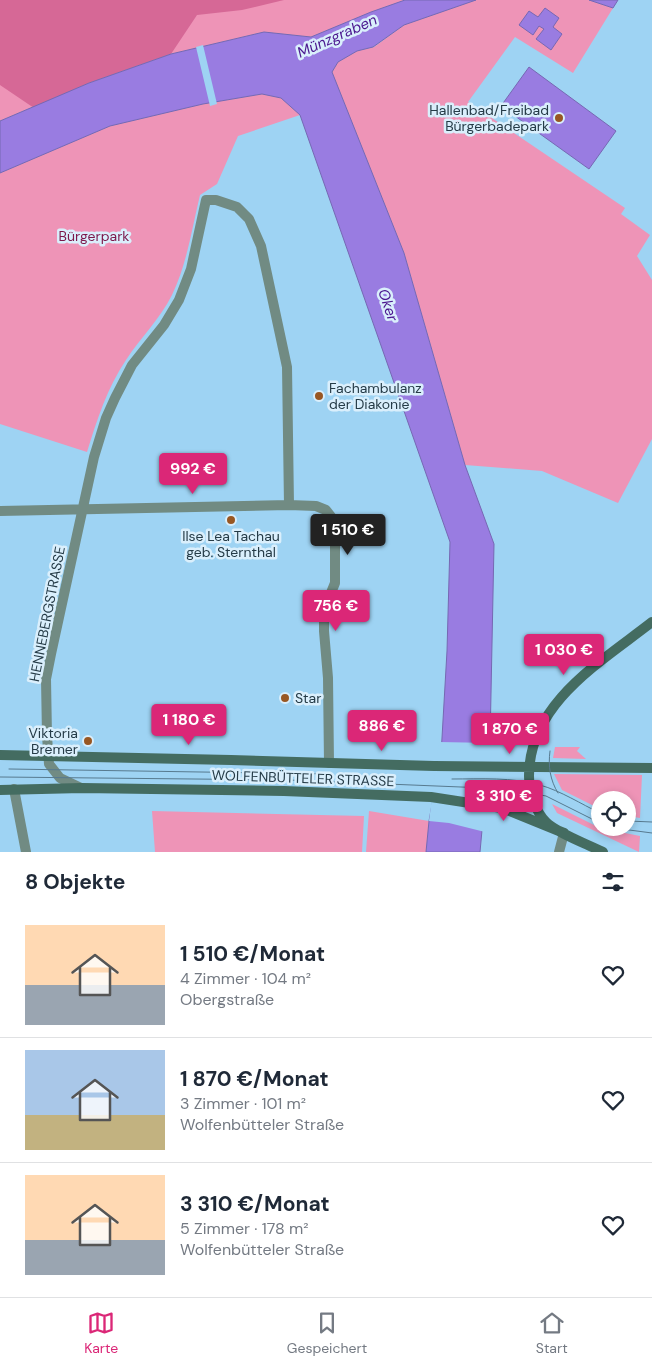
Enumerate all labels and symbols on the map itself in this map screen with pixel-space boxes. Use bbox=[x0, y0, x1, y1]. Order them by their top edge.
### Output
water label: Münzgraben bbox=[294, 9, 380, 63]
place label: Hallenbad/Freibad Bürgerbadepark bbox=[429, 101, 549, 135]
marker: Hallenbad/Freibad Bürgerbadepark bbox=[553, 112, 565, 124]
park label: Bürgerpark bbox=[59, 227, 129, 245]
water label: Oker bbox=[373, 286, 403, 324]
place label: Fachambulanz der Diakonie bbox=[329, 379, 422, 413]
marker: Fachambulanz der Diakonie bbox=[313, 390, 325, 402]
pin: 992 € bbox=[158, 452, 228, 495]
marker: Ilse Lea Tachau geb. Sternthal bbox=[225, 514, 237, 526]
pin: 1 510 € bbox=[302, 514, 394, 556]
place label: Ilse Lea Tachau geb. Sternthal bbox=[182, 527, 280, 561]
street label: HENNEBERGSTRASSE bbox=[25, 545, 69, 683]
pin: 756 € bbox=[301, 590, 371, 632]
pin: 1 030 € bbox=[518, 634, 610, 676]
place label: Star bbox=[295, 689, 321, 707]
marker: Star bbox=[279, 692, 291, 704]
pin: 1 180 € bbox=[143, 704, 235, 746]
pin: 886 € bbox=[347, 710, 417, 752]
pin: 1 870 € bbox=[464, 712, 556, 755]
place label: Viktoria Bremer bbox=[28, 724, 78, 758]
marker: Viktoria Bremer bbox=[82, 735, 94, 747]
street label: WOLFENBÜTTELER STRASSE bbox=[211, 766, 395, 790]
pin: 3 310 € bbox=[458, 780, 550, 822]

